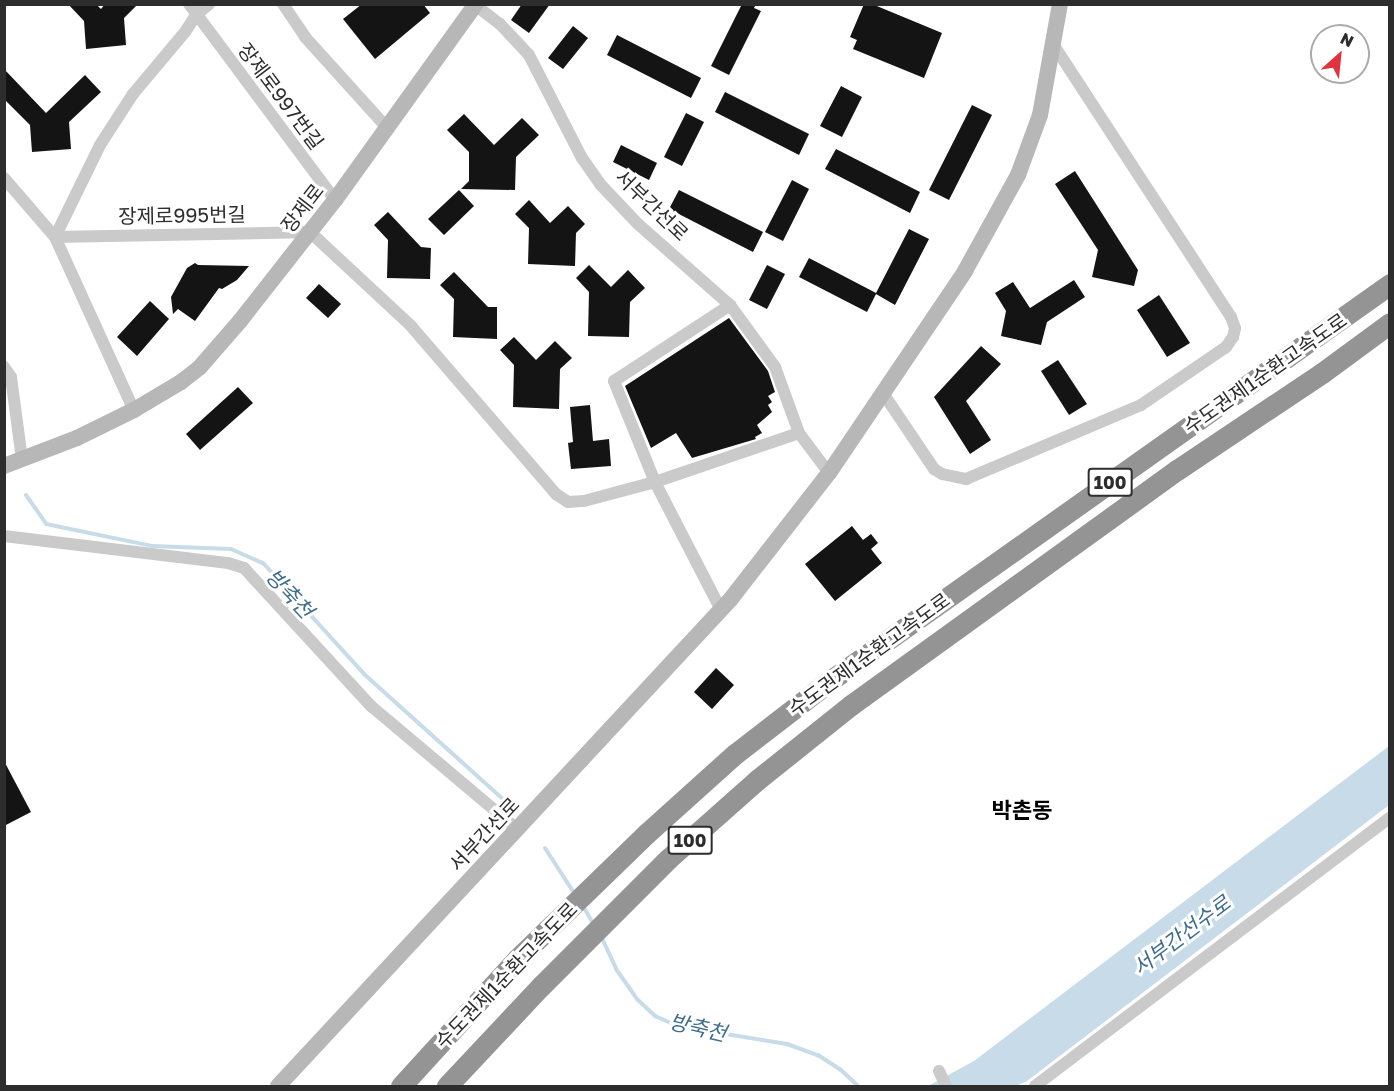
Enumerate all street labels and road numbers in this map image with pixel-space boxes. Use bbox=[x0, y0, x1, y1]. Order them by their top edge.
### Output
street label: 장제로997번길 bbox=[233, 38, 329, 154]
street label: 서부간선로 bbox=[611, 164, 693, 246]
street label: 장제로 bbox=[276, 179, 328, 237]
street label: 장제로995번길 bbox=[118, 202, 246, 228]
street label: 수도권제1순환고속도로 bbox=[1179, 308, 1351, 438]
road number: 100 bbox=[1088, 467, 1132, 497]
street label: 수도권제1순환고속도로 bbox=[784, 587, 954, 721]
street label: 서부간선로 bbox=[444, 792, 524, 876]
road number: 100 bbox=[668, 825, 712, 855]
street label: 수도권제1순환고속도로 bbox=[430, 897, 582, 1053]

